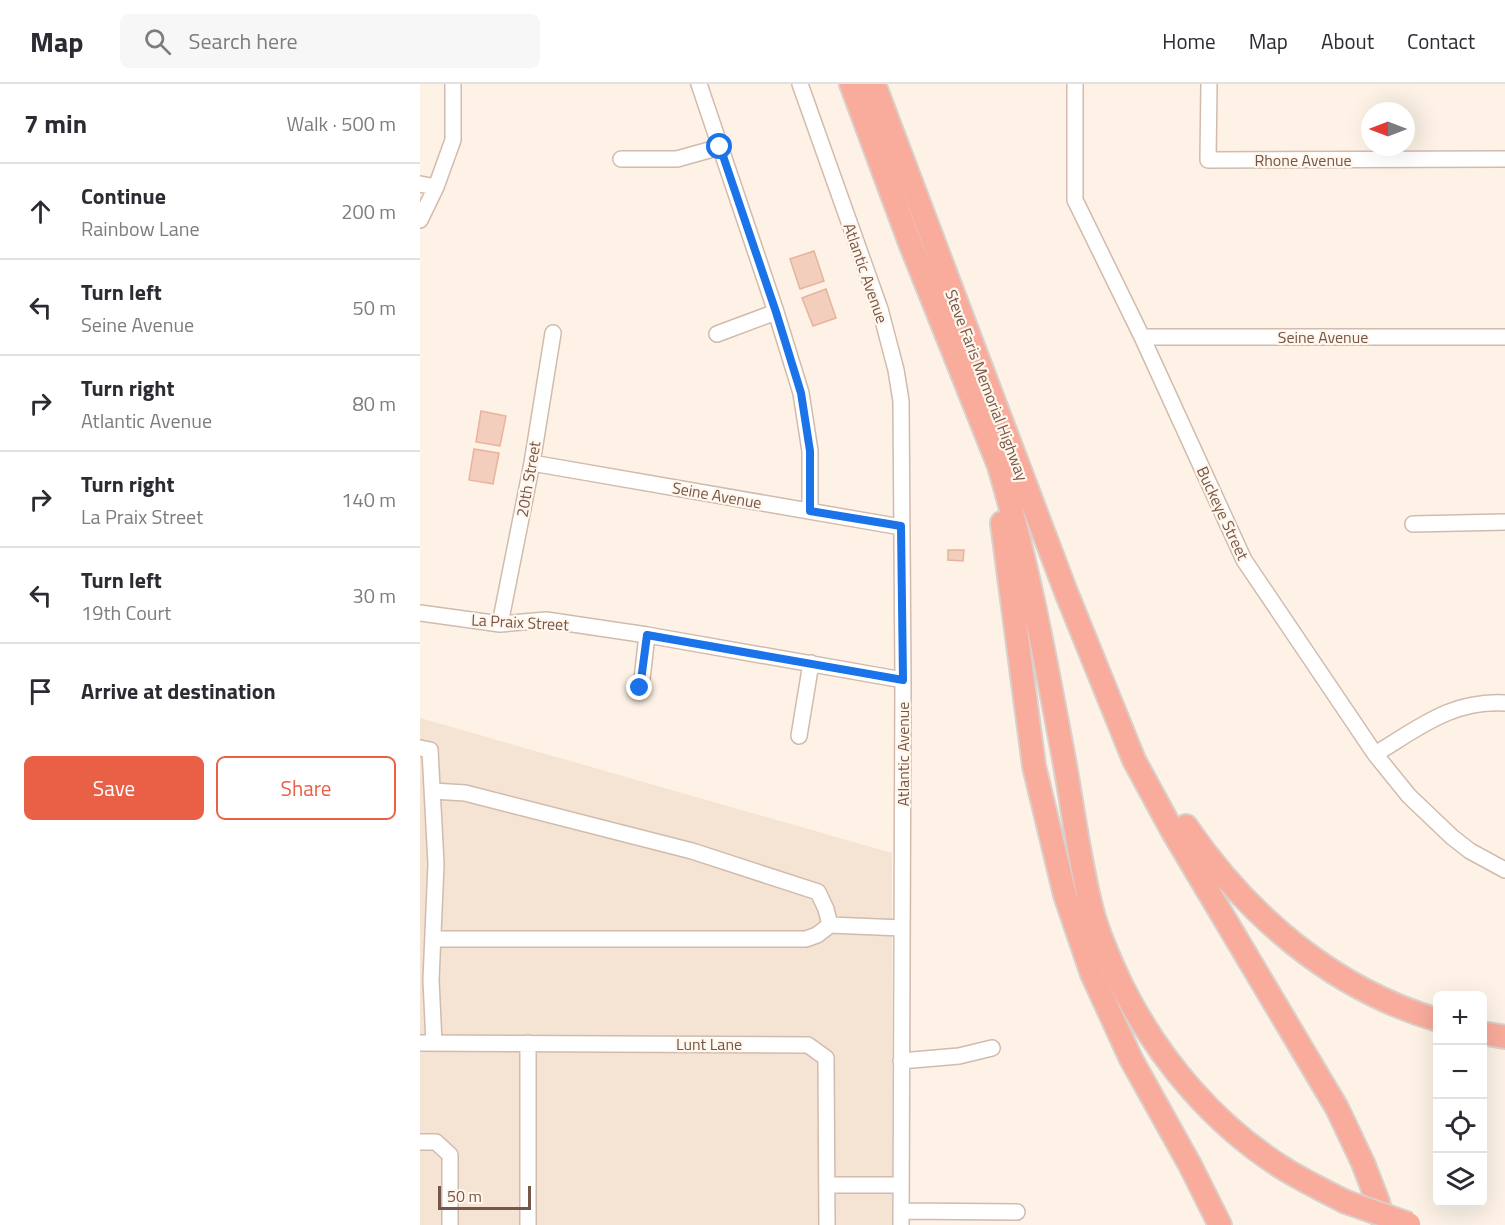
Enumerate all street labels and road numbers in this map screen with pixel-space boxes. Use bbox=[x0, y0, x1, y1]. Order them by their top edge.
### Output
street label: Rhone Avenue bbox=[1254, 148, 1352, 172]
street label: Atlantic Avenue bbox=[838, 220, 894, 326]
street label: Steve Faris Memorial Highway bbox=[939, 286, 1035, 485]
street label: Seine Avenue bbox=[1278, 325, 1368, 349]
street label: 20th Street bbox=[510, 439, 547, 519]
street label: Buckeye Street bbox=[1191, 462, 1255, 564]
street label: Seine Avenue bbox=[670, 475, 764, 515]
street label: La Praix Street bbox=[471, 607, 570, 637]
street label: Atlantic Avenue bbox=[891, 702, 915, 806]
street label: Lunt Lane bbox=[676, 1032, 742, 1056]

